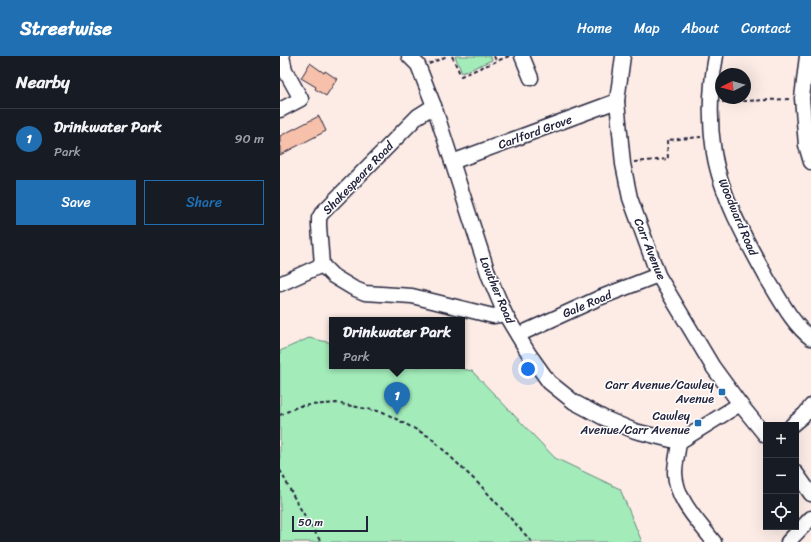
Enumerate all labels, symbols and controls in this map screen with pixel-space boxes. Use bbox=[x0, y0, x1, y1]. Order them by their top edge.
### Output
text: Streetwise bbox=[20, 12, 112, 45]
text: Home bbox=[577, 16, 612, 41]
text: Map bbox=[634, 16, 660, 41]
text: About bbox=[682, 16, 719, 41]
text: Contact bbox=[741, 16, 791, 41]
text: Nearby bbox=[16, 67, 70, 97]
north arrow bbox=[715, 68, 751, 104]
street label: Carlford Grove bbox=[495, 108, 575, 156]
text: Drinkwater Park bbox=[54, 114, 162, 140]
text: 1 bbox=[26, 127, 32, 150]
text: 90 m bbox=[234, 127, 264, 150]
street label: Shakespeare Road bbox=[317, 136, 399, 220]
text: Park bbox=[54, 140, 81, 163]
street label: Woodward Road bbox=[712, 175, 764, 260]
button: Save bbox=[16, 180, 136, 225]
button: Share bbox=[144, 180, 264, 225]
street label: Carr Avenue bbox=[628, 215, 672, 283]
street label: Lowther Road bbox=[473, 253, 521, 328]
street label: Gale Road bbox=[559, 283, 616, 324]
popup bbox=[329, 317, 465, 369]
text: Drinkwater Park bbox=[343, 319, 451, 345]
text: Park bbox=[343, 345, 370, 368]
your location bbox=[518, 359, 538, 379]
place label: Carr Avenue/Cawley Avenue bbox=[605, 374, 715, 410]
pin: 1 bbox=[384, 382, 410, 415]
marker: Carr Avenue/Cawley Avenue bbox=[717, 387, 727, 397]
place label: Cawley Avenue/Carr Avenue bbox=[580, 405, 691, 441]
marker: Cawley Avenue/Carr Avenue bbox=[693, 418, 703, 428]
map controls bbox=[763, 422, 799, 530]
button: + bbox=[763, 422, 799, 458]
button: − bbox=[763, 458, 799, 494]
button: locate bbox=[763, 494, 799, 530]
text: 50 m bbox=[298, 513, 323, 532]
scale bar bbox=[292, 514, 368, 533]

